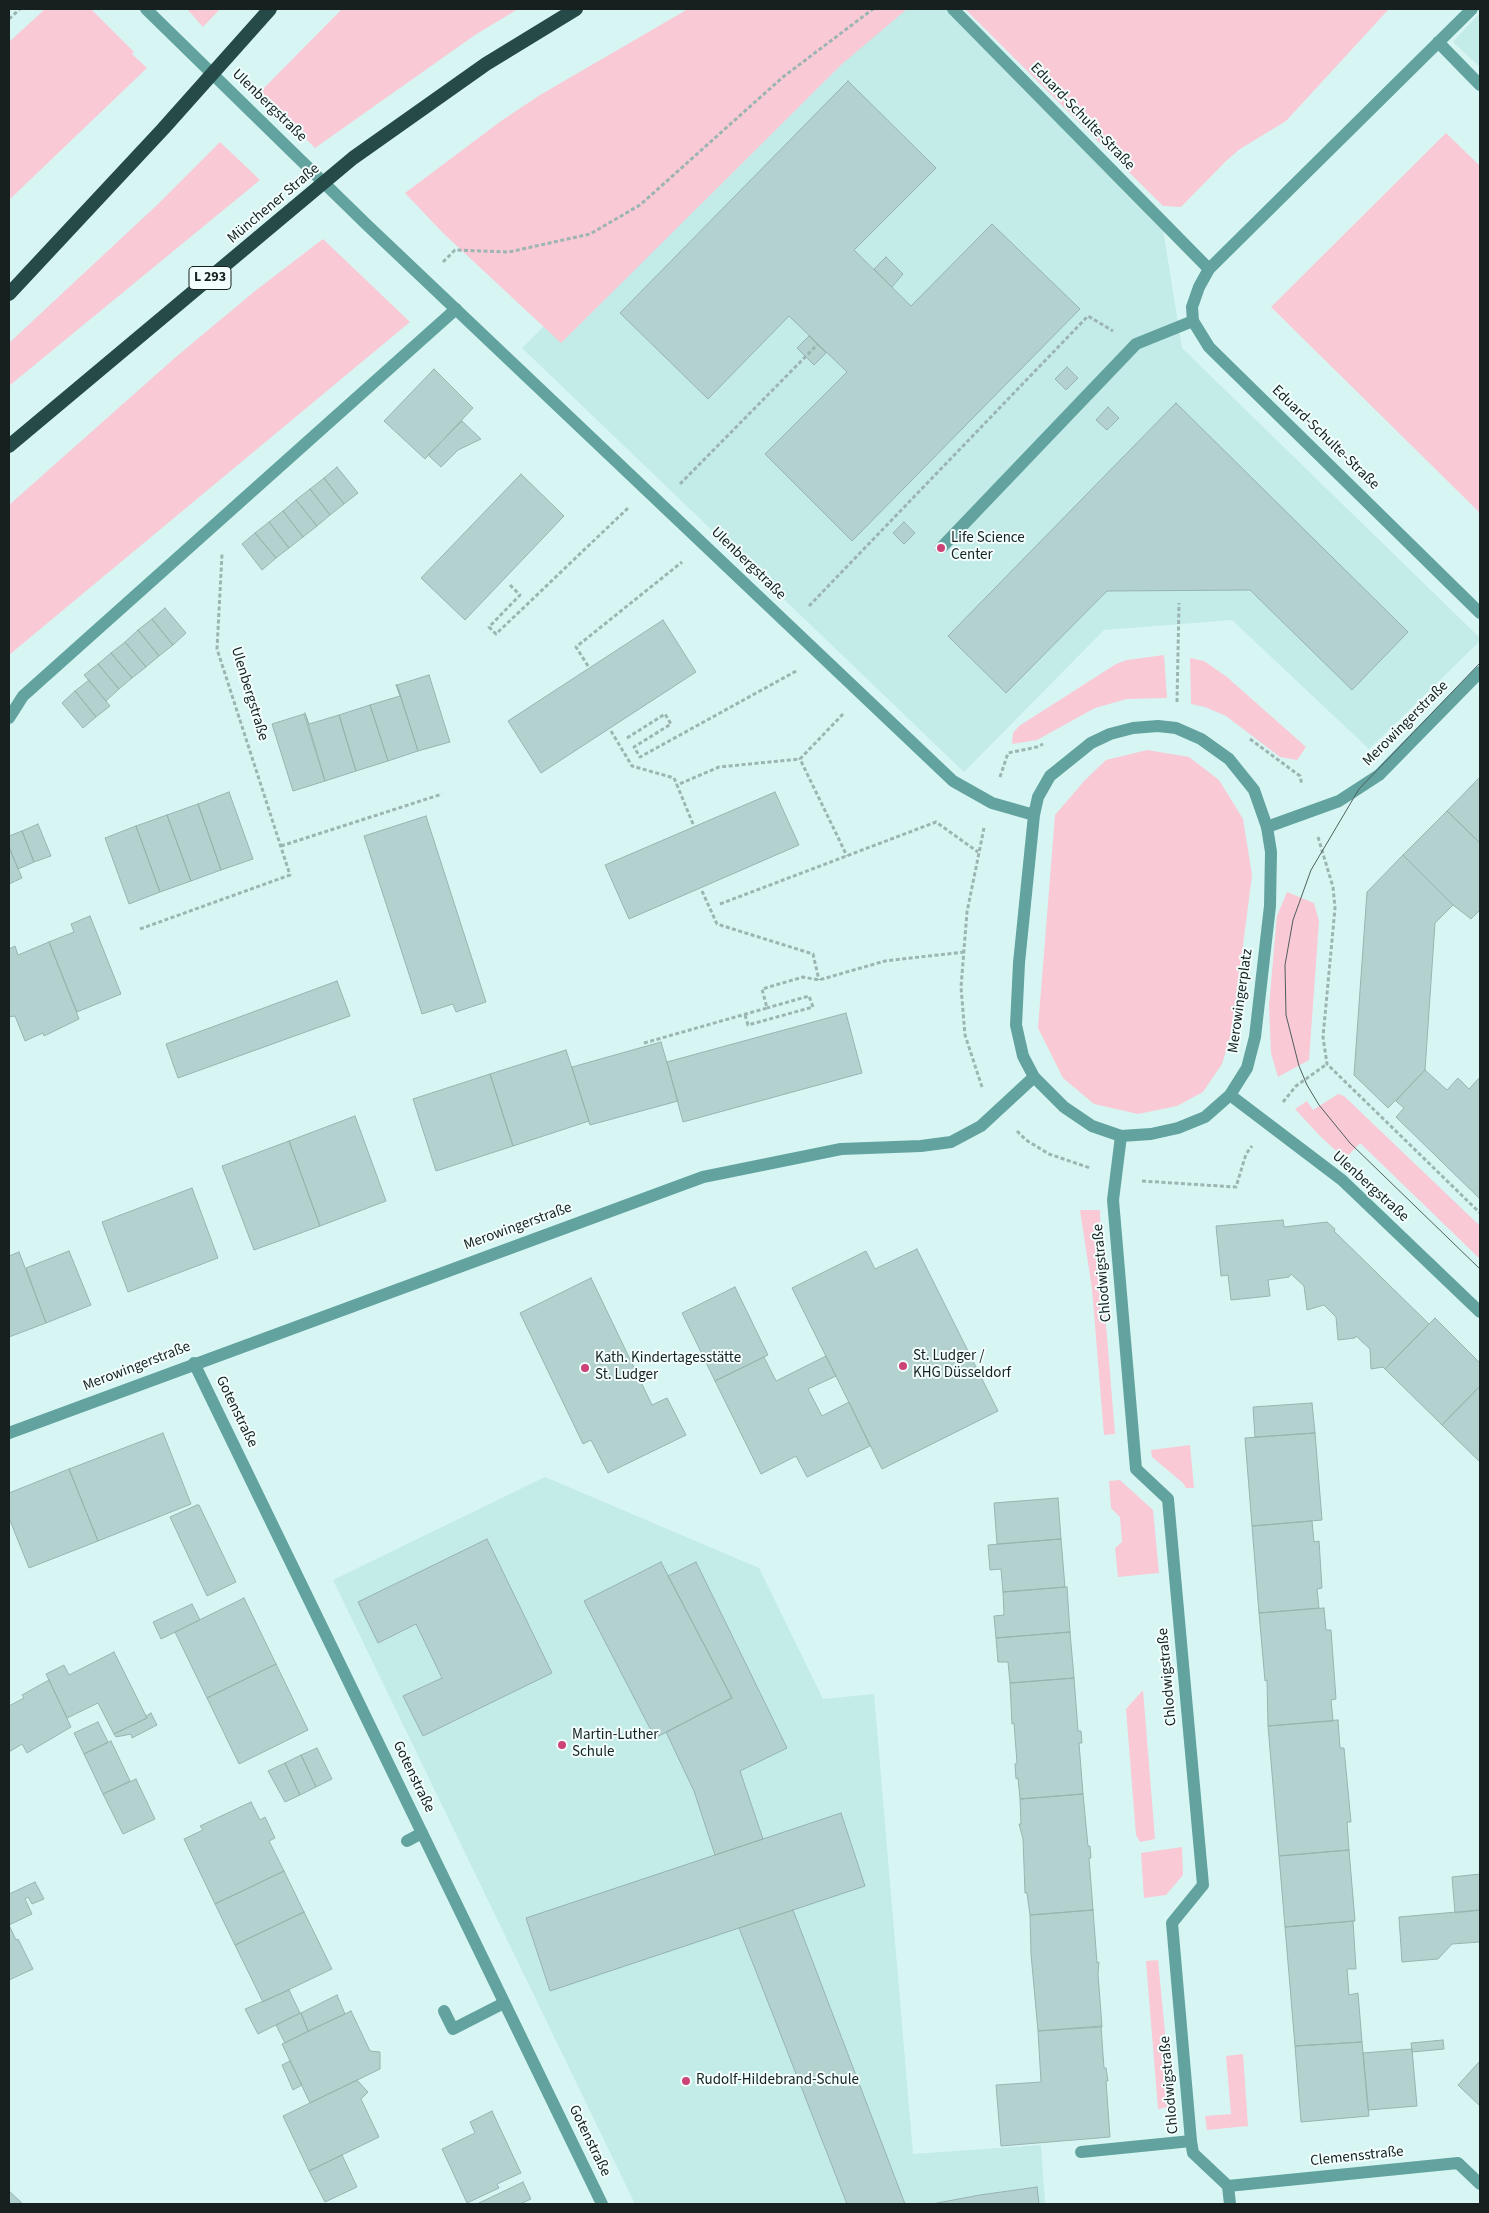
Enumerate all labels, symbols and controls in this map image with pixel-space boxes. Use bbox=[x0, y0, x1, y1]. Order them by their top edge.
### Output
street label: Eduard-Schulte-Straße bbox=[1026, 59, 1138, 175]
street label: Ulenbergstraße bbox=[228, 66, 310, 146]
street label: Münchener Straße bbox=[224, 160, 324, 248]
road number: L 293 bbox=[189, 266, 231, 290]
street label: Eduard-Schulte-Straße bbox=[1267, 382, 1383, 494]
street label: Ulenbergstraße bbox=[707, 524, 789, 604]
place label: Life Science Center bbox=[951, 530, 1025, 565]
marker: Life Science Center bbox=[935, 542, 947, 554]
street label: Ulenbergstraße bbox=[226, 645, 272, 743]
street label: Merowingerstraße bbox=[1359, 677, 1453, 771]
street label: Merowingerplatz bbox=[1225, 948, 1257, 1054]
street label: Ulenbergstraße bbox=[1328, 1148, 1412, 1226]
street label: Merowingerstraße bbox=[462, 1199, 574, 1255]
street label: Chlodwigstraße bbox=[1090, 1223, 1116, 1323]
street label: Merowingerstraße bbox=[81, 1338, 193, 1396]
place label: St. Ludger / KHG Düsseldorf bbox=[913, 1348, 1011, 1383]
place label: Kath. Kindertagesstätte St. Ludger bbox=[595, 1350, 741, 1385]
marker: St. Ludger / KHG Düsseldorf bbox=[897, 1360, 909, 1372]
marker: Kath. Kindertagesstätte St. Ludger bbox=[579, 1362, 591, 1374]
street label: Gotenstraße bbox=[211, 1373, 261, 1451]
street label: Chlodwigstraße bbox=[1155, 1627, 1181, 1727]
place label: Martin-Luther Schule bbox=[572, 1727, 658, 1762]
street label: Gotenstraße bbox=[388, 1738, 438, 1816]
marker: Martin-Luther Schule bbox=[556, 1739, 568, 1751]
street label: Chlodwigstraße bbox=[1157, 2035, 1183, 2135]
place label: Rudolf-Hildebrand-Schule bbox=[696, 2072, 859, 2090]
marker: Rudolf-Hildebrand-Schule bbox=[680, 2075, 692, 2087]
street label: Gotenstraße bbox=[564, 2102, 614, 2180]
street label: Clemensstraße bbox=[1309, 2143, 1405, 2171]

